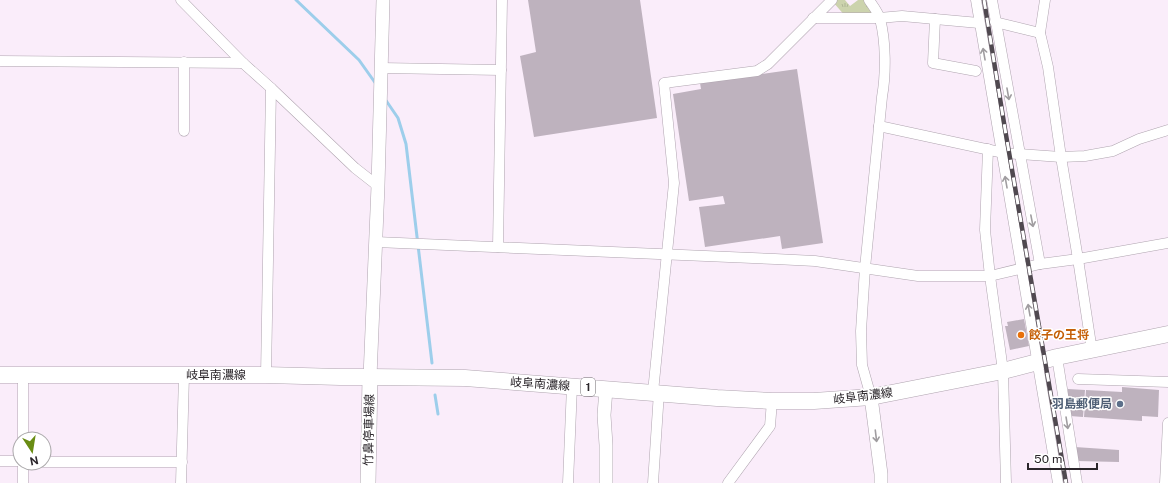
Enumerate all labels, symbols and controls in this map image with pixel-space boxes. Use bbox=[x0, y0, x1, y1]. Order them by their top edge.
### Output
one-way arrow bbox=[980, 48, 988, 61]
one-way arrow bbox=[1004, 87, 1012, 100]
one-way arrow bbox=[1002, 176, 1010, 189]
one-way arrow bbox=[1028, 215, 1036, 228]
one-way arrow bbox=[1025, 304, 1033, 317]
place label: 餃子の王将 bbox=[1028, 328, 1089, 342]
marker: 餃子の王将 bbox=[1016, 330, 1026, 340]
street label: 岐阜南濃線 bbox=[186, 368, 246, 382]
street label: 岐阜南濃線 bbox=[510, 375, 570, 393]
road number: 1 bbox=[581, 378, 595, 396]
street label: 岐阜南濃線 bbox=[832, 385, 894, 407]
street label: 竹鼻停車場線 bbox=[361, 394, 377, 466]
place label: 羽島郵便局 bbox=[1052, 397, 1112, 411]
marker: 羽島郵便局 bbox=[1115, 399, 1125, 409]
one-way arrow bbox=[1063, 417, 1071, 430]
one-way arrow bbox=[872, 429, 880, 442]
north arrow bbox=[12, 431, 52, 471]
scale bar bbox=[1028, 445, 1097, 471]
text: 50 m bbox=[1034, 452, 1062, 466]
text: N bbox=[29, 454, 40, 468]

